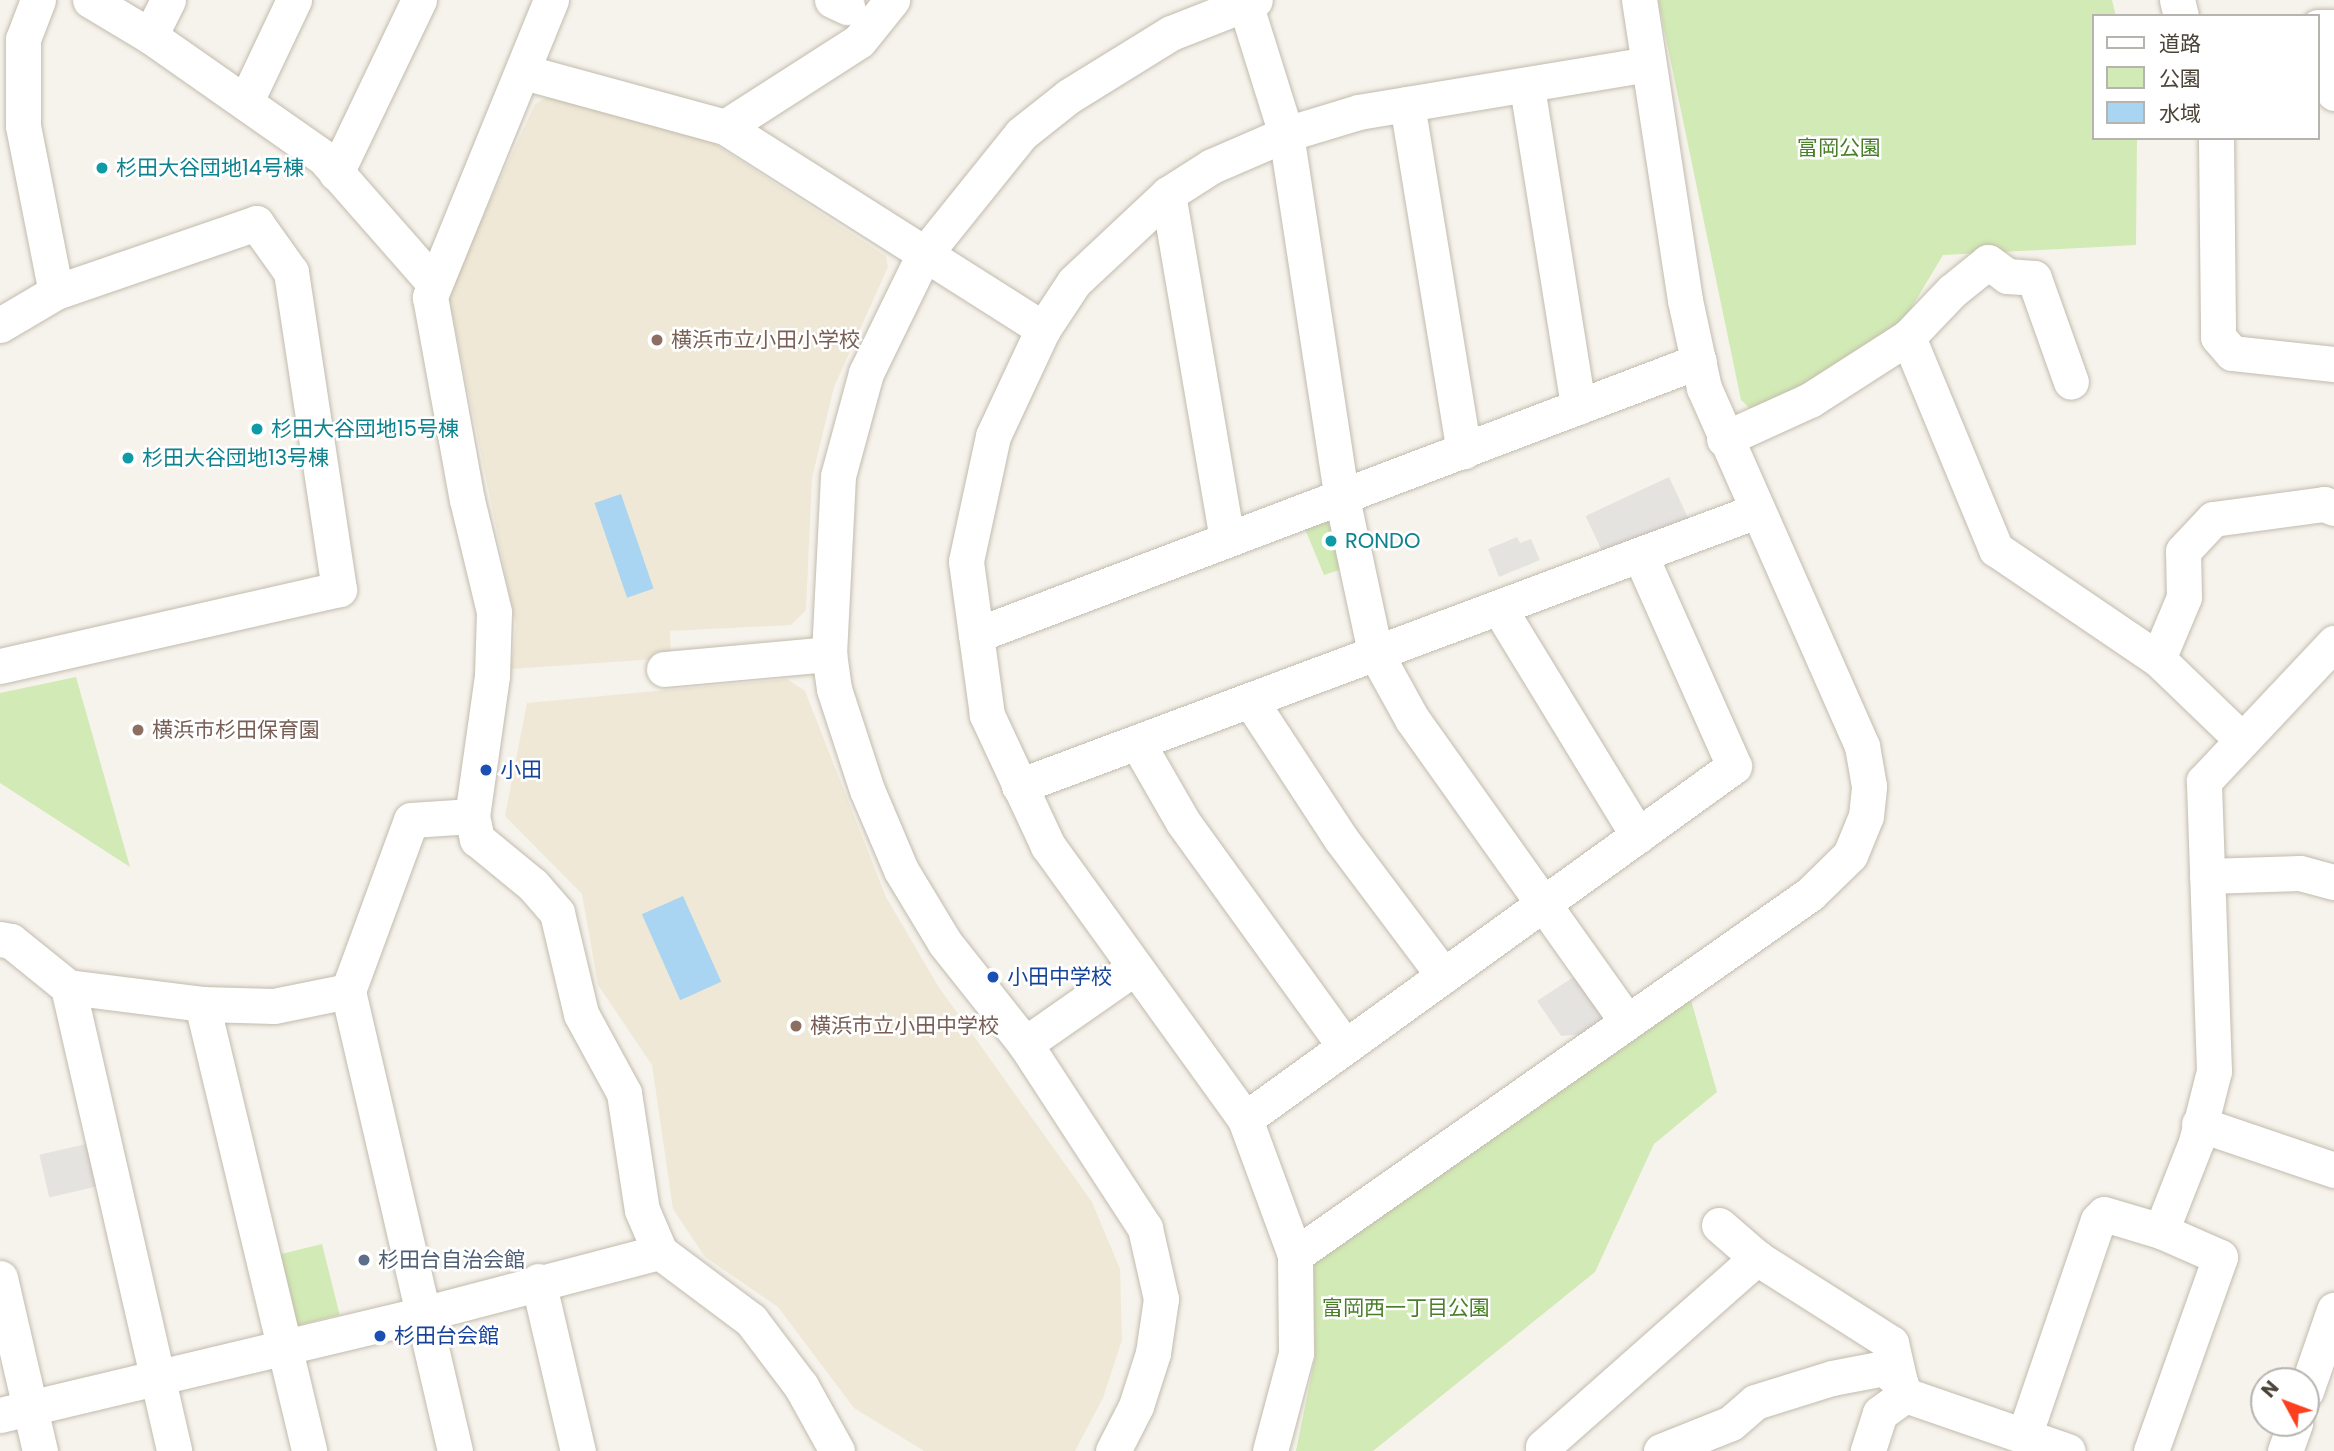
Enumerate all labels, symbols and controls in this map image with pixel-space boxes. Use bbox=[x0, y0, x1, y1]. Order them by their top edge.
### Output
legend bbox=[2092, 14, 2320, 140]
text: 道路 bbox=[2159, 29, 2201, 58]
text: 公園 bbox=[2159, 64, 2201, 93]
text: 水域 bbox=[2159, 99, 2201, 128]
park label: 富岡公園 bbox=[1797, 135, 1881, 161]
place label: 杉田大谷団地14号棟 bbox=[116, 155, 304, 181]
marker: 杉田大谷団地14号棟 bbox=[94, 160, 110, 176]
place label: 横浜市立小田小学校 bbox=[671, 327, 860, 353]
marker: 横浜市立小田小学校 bbox=[649, 332, 665, 348]
place label: 杉田大谷団地15号棟 bbox=[271, 416, 459, 442]
marker: 杉田大谷団地15号棟 bbox=[249, 421, 265, 437]
place label: 杉田大谷団地13号棟 bbox=[142, 445, 329, 471]
marker: 杉田大谷団地13号棟 bbox=[120, 450, 136, 466]
place label: RONDO bbox=[1345, 528, 1420, 554]
marker: RONDO bbox=[1323, 533, 1339, 549]
place label: 横浜市杉田保育園 bbox=[152, 717, 320, 743]
marker: 横浜市杉田保育園 bbox=[130, 722, 146, 738]
place label: 小田 bbox=[500, 757, 542, 783]
marker: 小田 bbox=[478, 762, 494, 778]
place label: 小田中学校 bbox=[1007, 964, 1112, 990]
marker: 小田中学校 bbox=[985, 969, 1001, 985]
place label: 横浜市立小田中学校 bbox=[810, 1013, 999, 1039]
marker: 横浜市立小田中学校 bbox=[788, 1018, 804, 1034]
place label: 杉田台自治会館 bbox=[378, 1247, 525, 1273]
marker: 杉田台自治会館 bbox=[356, 1252, 372, 1268]
park label: 富岡西一丁目公園 bbox=[1322, 1295, 1490, 1321]
place label: 杉田台会館 bbox=[394, 1323, 499, 1349]
marker: 杉田台会館 bbox=[372, 1328, 388, 1344]
north arrow bbox=[2250, 1367, 2320, 1437]
text: N bbox=[2255, 1375, 2285, 1403]

